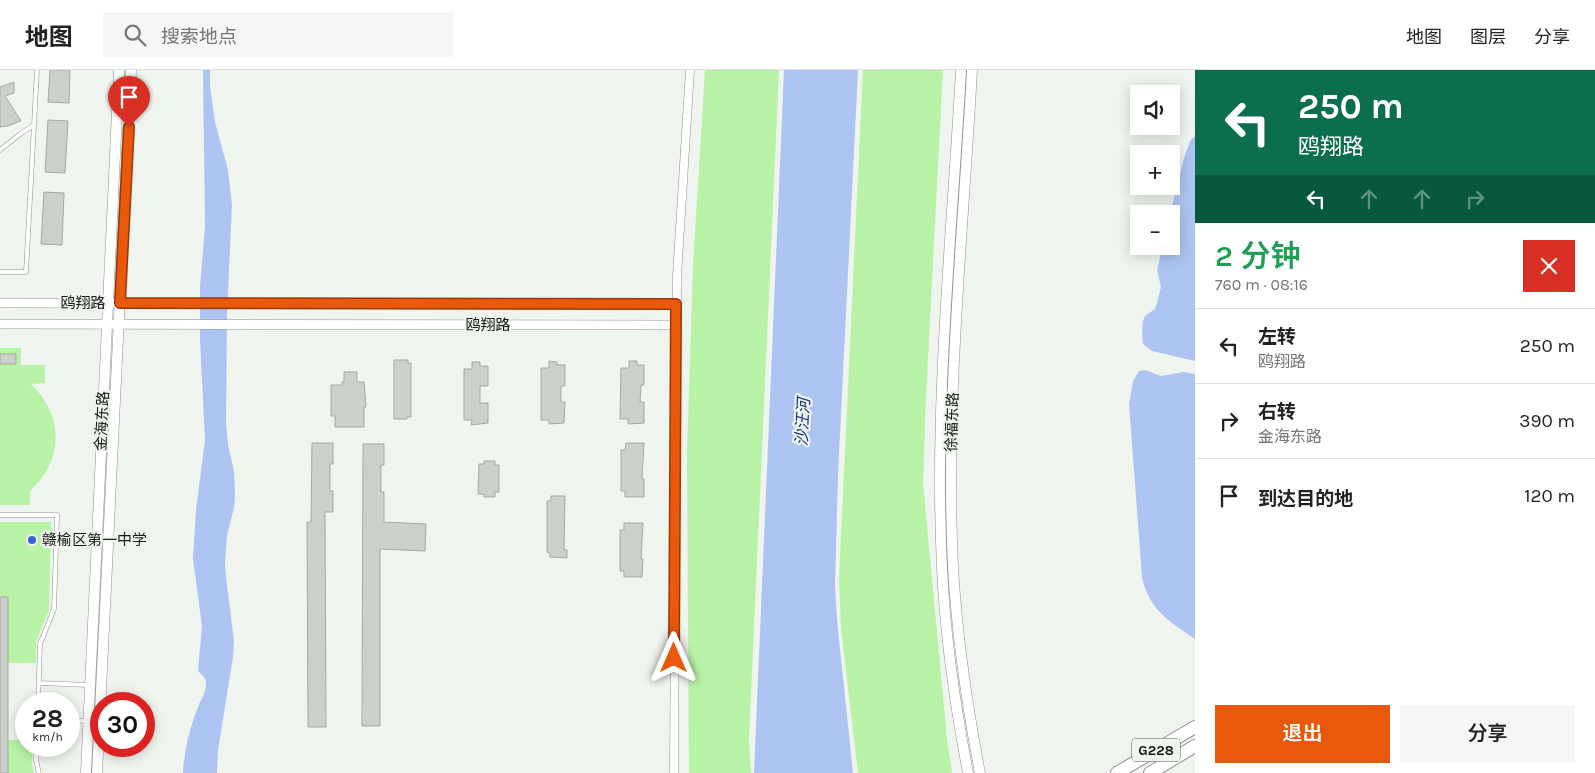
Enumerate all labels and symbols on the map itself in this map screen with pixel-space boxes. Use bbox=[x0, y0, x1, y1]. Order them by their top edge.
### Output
pin bbox=[108, 76, 150, 127]
street label: 鸥翔路 bbox=[60, 294, 106, 312]
street label: 鸥翔路 bbox=[465, 316, 511, 334]
street label: 金海东路 bbox=[91, 391, 113, 451]
street label: 徐福东路 bbox=[942, 392, 962, 452]
water label: 沙汪河 bbox=[792, 395, 813, 446]
place label: 赣榆区第一中学 bbox=[42, 531, 147, 549]
marker: 赣榆区第一中学 bbox=[26, 534, 38, 546]
position arrow bbox=[647, 631, 699, 683]
speed limit sign: 30 bbox=[90, 692, 155, 757]
road number: G228 bbox=[1132, 738, 1180, 762]

